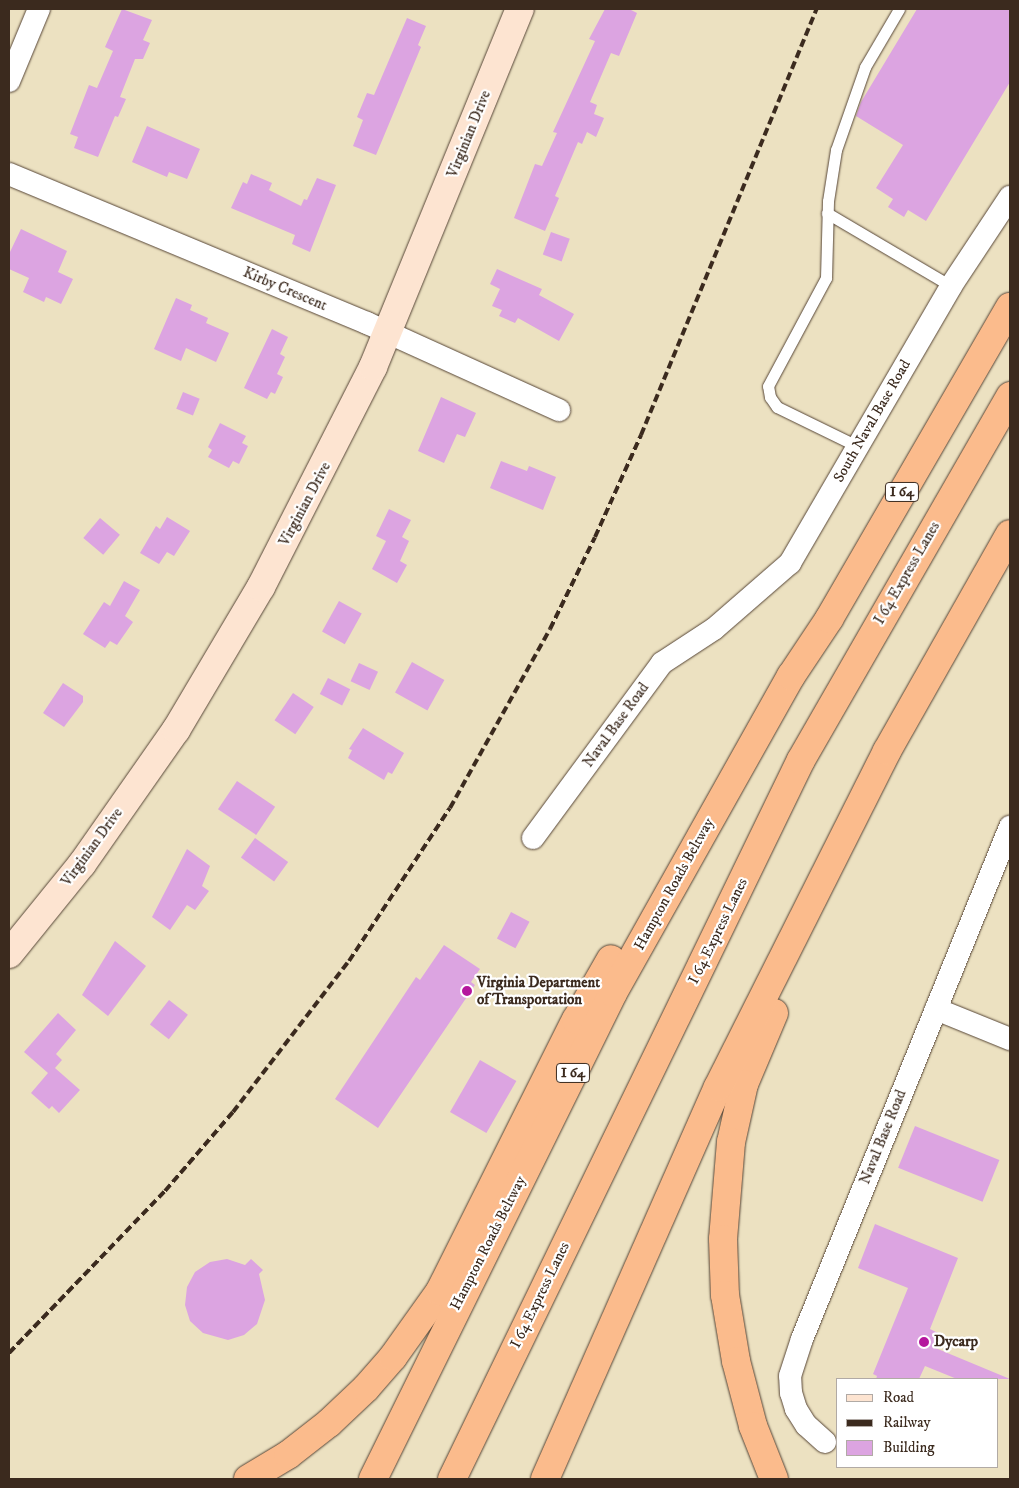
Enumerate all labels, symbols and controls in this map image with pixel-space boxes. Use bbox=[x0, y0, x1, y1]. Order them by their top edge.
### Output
street label: Virginian Drive bbox=[443, 88, 495, 180]
street label: Kirby Crescent bbox=[240, 263, 330, 315]
street label: South Naval Base Road bbox=[830, 356, 914, 486]
street label: Virginian Drive bbox=[275, 459, 335, 549]
road number: I 64 bbox=[884, 481, 920, 504]
street label: I 64 Express Lanes bbox=[870, 518, 944, 628]
street label: Naval Base Road bbox=[579, 679, 653, 771]
street label: Virginian Drive bbox=[58, 804, 126, 890]
street label: Hampton Roads Beltway bbox=[630, 815, 718, 953]
street label: I 64 Express Lanes bbox=[685, 875, 751, 987]
place label: Virginia Department of Transportation bbox=[477, 973, 600, 1008]
marker: Virginia Department of Transportation bbox=[461, 985, 473, 997]
road number: I 64 bbox=[556, 1062, 590, 1084]
street label: Naval Base Road bbox=[856, 1087, 910, 1187]
street label: Hampton Roads Beltway bbox=[446, 1173, 530, 1313]
street label: I 64 Express Lanes bbox=[507, 1239, 573, 1351]
place label: Dycarp bbox=[934, 1333, 978, 1351]
marker: Dycarp bbox=[918, 1336, 930, 1348]
legend bbox=[836, 1378, 999, 1468]
text: Road bbox=[883, 1388, 914, 1407]
text: Railway bbox=[883, 1413, 931, 1432]
text: Building bbox=[883, 1438, 935, 1457]

